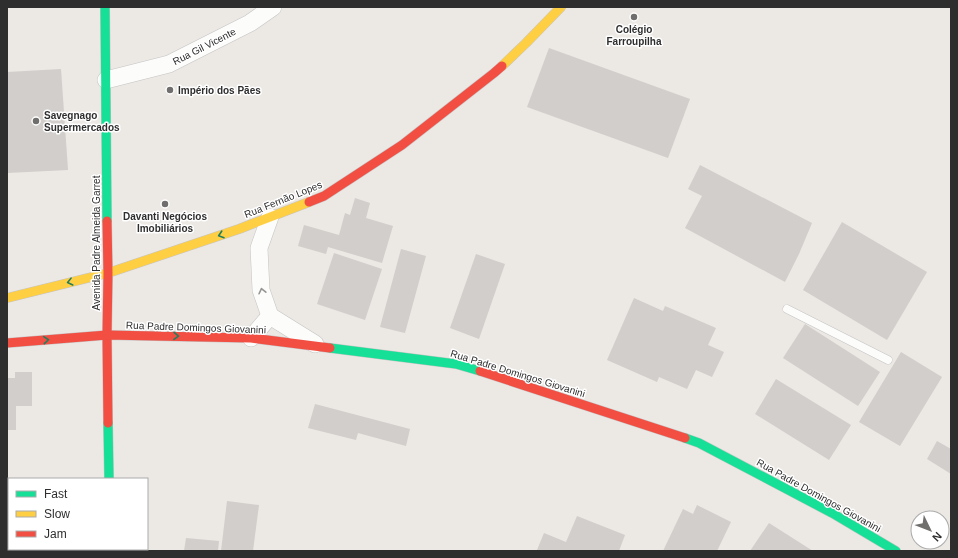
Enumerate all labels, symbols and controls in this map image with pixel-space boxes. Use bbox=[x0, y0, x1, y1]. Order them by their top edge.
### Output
marker: Colégio Farroupilha bbox=[629, 12, 639, 22]
place label: Colégio Farroupilha bbox=[606, 24, 662, 47]
street label: Rua Gil Vicente bbox=[171, 26, 238, 67]
marker: Império dos Pães bbox=[165, 85, 175, 95]
place label: Império dos Pães bbox=[178, 85, 261, 96]
place label: Savegnago Supermercados bbox=[44, 110, 120, 133]
marker: Savegnago Supermercados bbox=[31, 116, 41, 126]
street label: Avenida Padre Almeida Garret bbox=[91, 175, 102, 310]
street label: Rua Fernão Lopes bbox=[243, 179, 324, 220]
marker: Davanti Negócios Imobiliários bbox=[160, 199, 170, 209]
place label: Davanti Negócios Imobiliários bbox=[123, 211, 207, 234]
one-way arrow bbox=[217, 230, 224, 239]
one-way arrow bbox=[67, 277, 74, 286]
one-way arrow bbox=[258, 288, 267, 295]
street label: Rua Padre Domingos Giovanini bbox=[126, 320, 266, 335]
one-way arrow bbox=[173, 332, 179, 341]
one-way arrow bbox=[43, 336, 49, 345]
street label: Rua Padre Domingos Giovanini bbox=[449, 348, 586, 399]
street label: Rua Padre Domingos Giovanini bbox=[755, 457, 883, 534]
legend bbox=[8, 478, 148, 550]
text: Fast bbox=[44, 487, 68, 501]
text: Slow bbox=[44, 507, 70, 521]
north arrow bbox=[910, 510, 950, 550]
text: Jam bbox=[44, 527, 67, 541]
text: N bbox=[930, 530, 944, 544]

